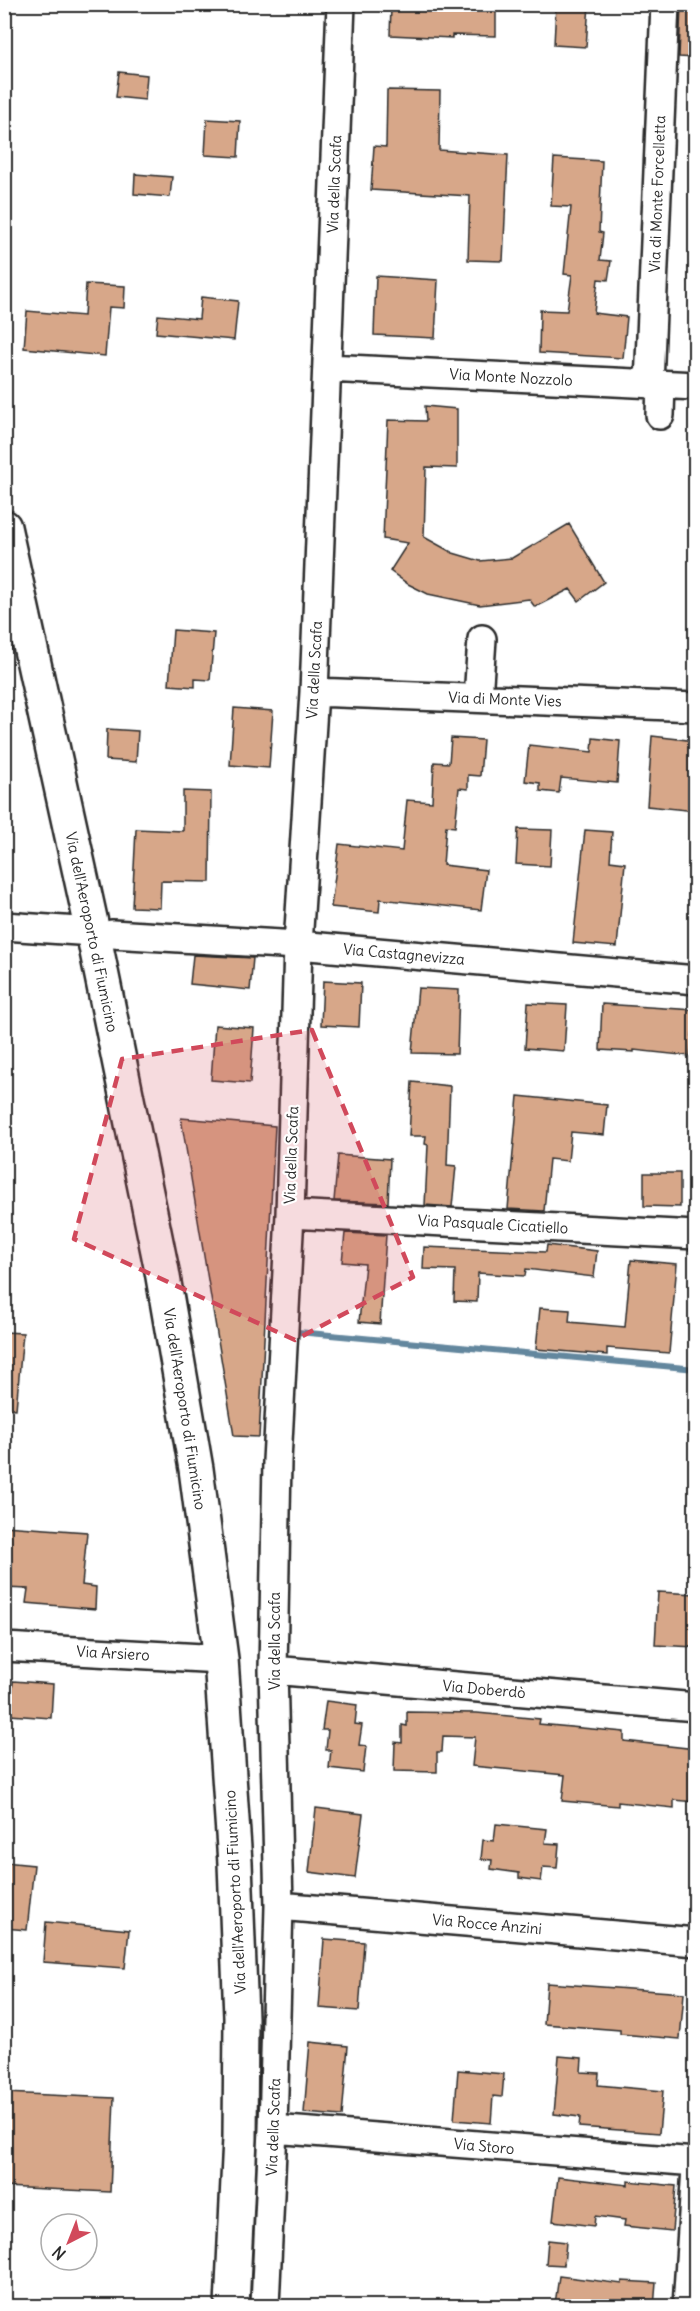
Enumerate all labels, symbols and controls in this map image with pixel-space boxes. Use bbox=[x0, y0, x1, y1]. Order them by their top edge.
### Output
street label: Via di Monte Forcelletta bbox=[645, 115, 669, 273]
street label: Via della Scafa bbox=[323, 134, 345, 233]
street label: Via Monte Nozzolo bbox=[449, 364, 573, 390]
street label: Via della Scafa bbox=[302, 620, 326, 720]
street label: Via di Monte Vies bbox=[448, 688, 562, 710]
street label: Via dell'Aeroporto di Fiumicino bbox=[61, 830, 123, 1034]
street label: Via Castagnevizza bbox=[342, 939, 466, 969]
street label: Via della Scafa bbox=[280, 1105, 302, 1204]
street label: Via Pasquale Cicatiello bbox=[417, 1211, 569, 1237]
street label: Via dell'Aeroporto di Fiumicino bbox=[160, 1307, 210, 1511]
street label: Via della Scafa bbox=[265, 1591, 284, 1690]
street label: Via Arsiero bbox=[76, 1642, 150, 1664]
street label: Via Doberdò bbox=[442, 1676, 526, 1702]
street label: Via dell'Aeroporto di Fiumicino bbox=[220, 1790, 250, 1994]
street label: Via Rocce Anzini bbox=[431, 1910, 543, 1938]
street label: Via della Scafa bbox=[262, 2077, 284, 2176]
street label: Via Storo bbox=[453, 2134, 515, 2158]
north arrow bbox=[39, 2212, 99, 2272]
text: N bbox=[48, 2242, 70, 2264]

